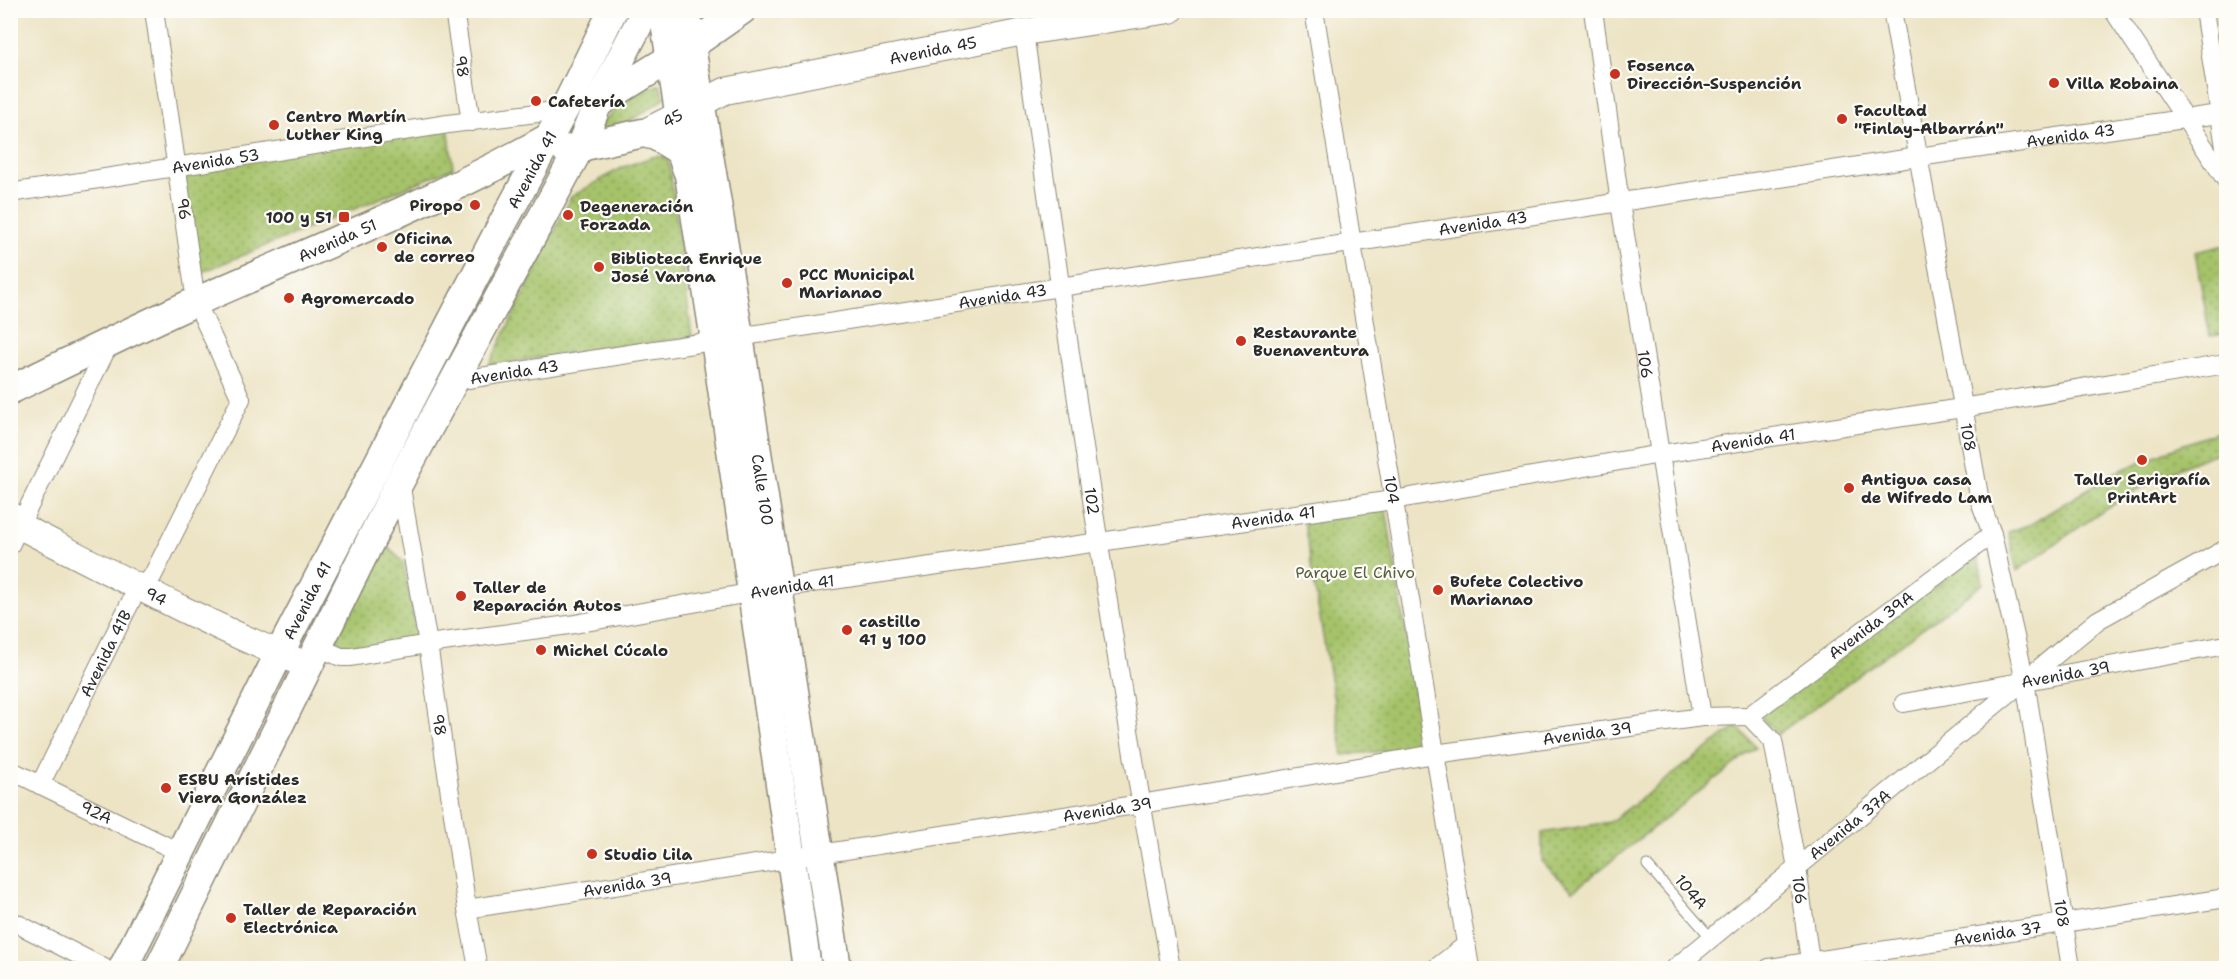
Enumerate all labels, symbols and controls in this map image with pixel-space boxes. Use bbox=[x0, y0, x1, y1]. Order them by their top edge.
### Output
street label: Avenida 45 bbox=[887, 31, 978, 69]
street label: 98 bbox=[451, 54, 475, 79]
place label: Fosenca Dirección-Suspención bbox=[1627, 55, 1802, 94]
marker: Fosenca Dirección-Suspención bbox=[1608, 67, 1622, 81]
place label: Villa Robaina bbox=[2066, 73, 2179, 94]
marker: Villa Robaina bbox=[2047, 76, 2061, 90]
place label: Cafetería bbox=[548, 91, 625, 112]
marker: Cafetería bbox=[529, 94, 543, 108]
place label: Facultad "Finlay-Albarrán" bbox=[1854, 100, 2004, 139]
street label: 45 bbox=[658, 104, 686, 132]
place label: Centro Martín Luther King bbox=[286, 106, 407, 145]
marker: Facultad "Finlay-Albarrán" bbox=[1835, 112, 1849, 126]
marker: Centro Martín Luther King bbox=[267, 118, 281, 132]
street label: Avenida 43 bbox=[2025, 119, 2116, 152]
street label: Avenida 41 bbox=[502, 127, 561, 212]
street label: Avenida 53 bbox=[170, 143, 261, 178]
place label: Piropo bbox=[410, 195, 463, 216]
place label: Degeneración Forzada bbox=[580, 196, 694, 235]
street label: 96 bbox=[172, 197, 196, 221]
marker: Piropo bbox=[468, 198, 482, 212]
street label: Avenida 43 bbox=[1437, 206, 1529, 240]
place label: 100 y 51 bbox=[265, 207, 332, 228]
marker: Degeneración Forzada bbox=[561, 208, 575, 222]
marker: 100 y 51 bbox=[337, 210, 351, 224]
street label: Avenida 51 bbox=[295, 214, 380, 267]
place label: Oficina de correo bbox=[394, 228, 475, 267]
marker: Oficina de correo bbox=[375, 240, 389, 254]
place label: Biblioteca Enrique José Varona bbox=[611, 248, 763, 287]
marker: Biblioteca Enrique José Varona bbox=[592, 260, 606, 274]
place label: PCC Municipal Marianao bbox=[799, 264, 915, 303]
marker: PCC Municipal Marianao bbox=[780, 276, 794, 290]
street label: Avenida 43 bbox=[957, 279, 1048, 313]
place label: Agromercado bbox=[301, 288, 414, 309]
marker: Agromercado bbox=[282, 291, 296, 305]
place label: Restaurante Buenaventura bbox=[1253, 322, 1369, 361]
marker: Restaurante Buenaventura bbox=[1234, 334, 1248, 348]
street label: 106 bbox=[1633, 348, 1658, 380]
street label: Avenida 43 bbox=[468, 355, 560, 389]
street label: 108 bbox=[1956, 421, 1981, 453]
street label: Avenida 41 bbox=[1709, 423, 1797, 457]
street label: Calle 100 bbox=[747, 452, 779, 527]
marker: Taller Serigrafía PrintArt bbox=[2135, 453, 2149, 467]
place label: Antigua casa de Wifredo Lam bbox=[1861, 469, 1992, 508]
place label: Taller Serigrafía PrintArt bbox=[2074, 469, 2210, 508]
street label: 104 bbox=[1379, 474, 1405, 505]
marker: Antigua casa de Wifredo Lam bbox=[1842, 481, 1856, 495]
street label: 102 bbox=[1080, 486, 1105, 516]
street label: Avenida 41 bbox=[1230, 501, 1317, 534]
street label: Avenida 41 bbox=[278, 558, 336, 643]
park label: Parque El Chivo bbox=[1295, 562, 1415, 583]
street label: Avenida 41 bbox=[748, 569, 836, 603]
place label: Bufete Colectivo Marianao bbox=[1450, 571, 1583, 610]
place label: Taller de Reparación Autos bbox=[473, 577, 622, 616]
street label: 94 bbox=[142, 582, 171, 610]
marker: Bufete Colectivo Marianao bbox=[1431, 583, 1445, 597]
street label: Avenida 39A bbox=[1824, 586, 1918, 664]
marker: Taller de Reparación Autos bbox=[454, 589, 468, 603]
street label: Avenida 41B bbox=[75, 606, 136, 700]
place label: castillo 41 y 100 bbox=[859, 611, 926, 650]
marker: castillo 41 y 100 bbox=[840, 623, 854, 637]
place label: Michel Cúcalo bbox=[553, 640, 668, 661]
marker: Michel Cúcalo bbox=[534, 643, 548, 657]
street label: Avenida 39 bbox=[2019, 656, 2111, 692]
street label: 98 bbox=[428, 712, 452, 737]
street label: Avenida 39 bbox=[1541, 716, 1633, 749]
place label: ESBU Arístides Viera González bbox=[178, 769, 307, 808]
marker: ESBU Arístides Viera González bbox=[159, 781, 173, 795]
street label: Avenida 37A bbox=[1804, 784, 1895, 864]
street label: Avenida 39 bbox=[1061, 792, 1153, 827]
street label: 92A bbox=[77, 795, 116, 828]
place label: Studio Lila bbox=[604, 844, 692, 865]
marker: Studio Lila bbox=[585, 847, 599, 861]
street label: Avenida 39 bbox=[581, 867, 673, 901]
street label: 104A bbox=[1670, 870, 1712, 914]
street label: 106 bbox=[1788, 874, 1812, 905]
street label: 108 bbox=[2050, 898, 2075, 929]
place label: Taller de Reparación Electrónica bbox=[243, 899, 417, 938]
marker: Taller de Reparación Electrónica bbox=[224, 911, 238, 925]
street label: Avenida 37 bbox=[1952, 916, 2043, 950]

